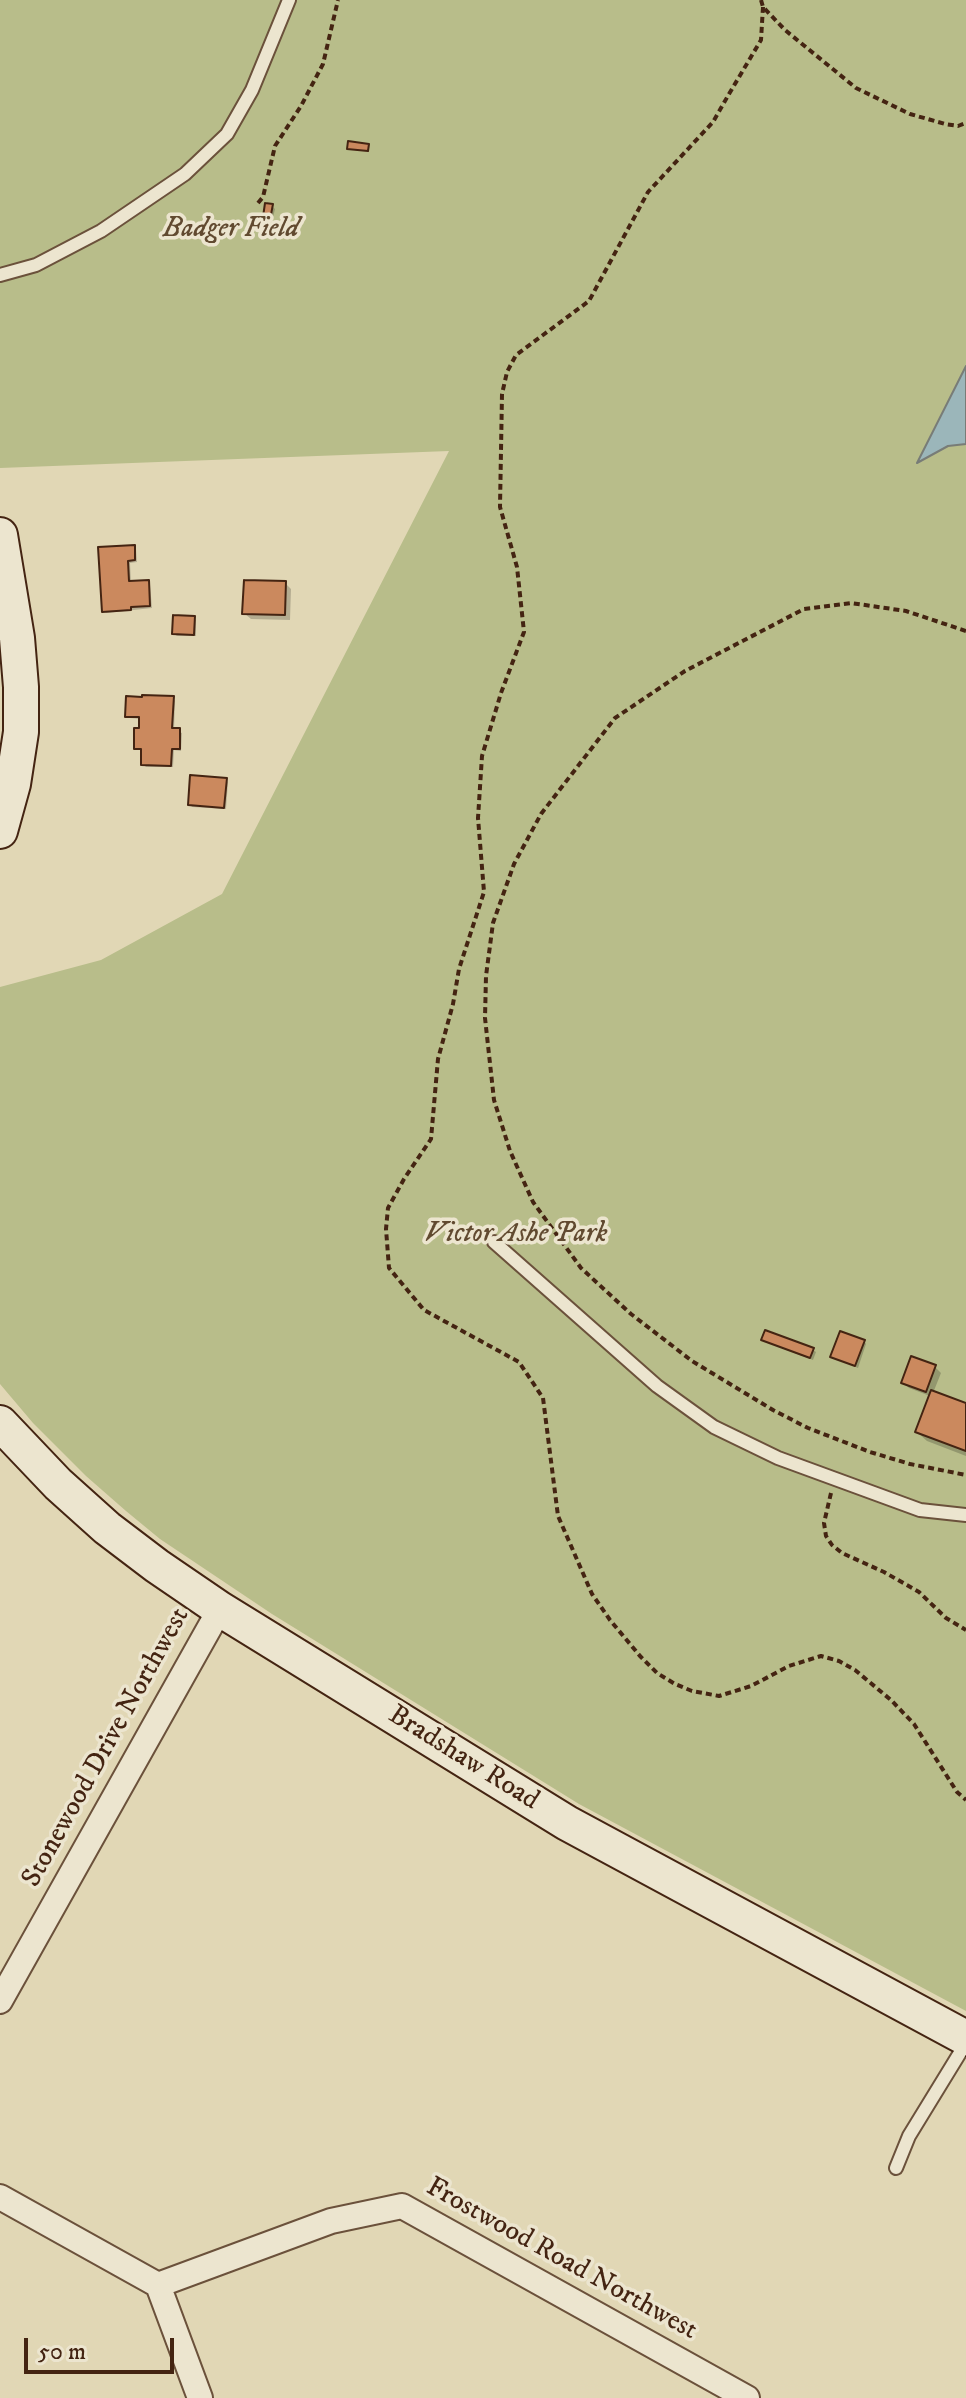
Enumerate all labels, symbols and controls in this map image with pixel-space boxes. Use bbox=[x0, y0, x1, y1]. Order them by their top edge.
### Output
park label: Badger Field bbox=[163, 213, 299, 247]
park label: Victor Ashe Park bbox=[424, 1218, 608, 1252]
street label: Stonewood Drive Northwest bbox=[16, 1602, 198, 1894]
street label: Bradshaw Road bbox=[381, 1699, 545, 1819]
street label: Frostwood Road Northwest bbox=[420, 2171, 702, 2349]
scale bar bbox=[28, 2322, 178, 2372]
text: 50 m bbox=[38, 2337, 86, 2367]

